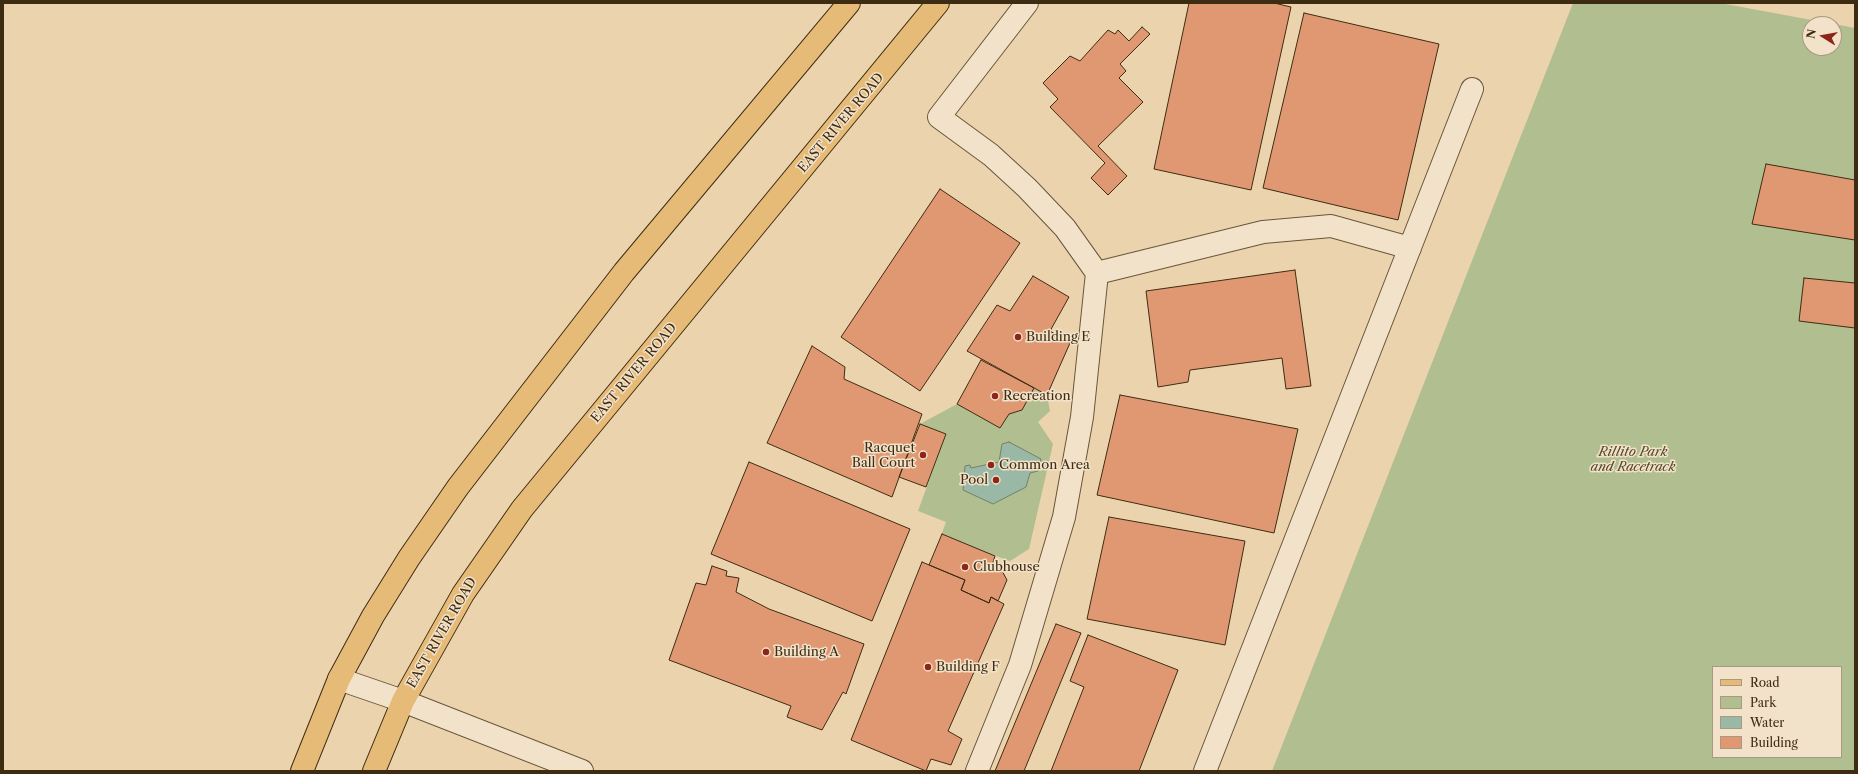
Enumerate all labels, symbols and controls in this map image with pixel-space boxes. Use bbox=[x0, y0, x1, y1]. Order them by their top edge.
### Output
north arrow bbox=[1802, 16, 1842, 56]
text: N bbox=[1803, 28, 1819, 40]
street label: EAST RIVER ROAD bbox=[795, 70, 887, 176]
street label: EAST RIVER ROAD bbox=[588, 320, 680, 426]
place label: Building E bbox=[1026, 329, 1090, 345]
marker: Building E bbox=[1013, 332, 1023, 342]
place label: Recreation bbox=[1003, 388, 1071, 404]
marker: Recreation bbox=[990, 391, 1000, 401]
place label: Racquet Ball Court bbox=[852, 440, 915, 471]
park label: Rillito Park and Racetrack bbox=[1590, 444, 1676, 475]
marker: Racquet Ball Court bbox=[918, 450, 928, 460]
place label: Common Area bbox=[999, 457, 1090, 473]
marker: Common Area bbox=[986, 460, 996, 470]
place label: Pool bbox=[960, 472, 988, 488]
marker: Pool bbox=[991, 475, 1001, 485]
place label: Clubhouse bbox=[973, 559, 1040, 575]
marker: Clubhouse bbox=[960, 562, 970, 572]
street label: EAST RIVER ROAD bbox=[404, 575, 480, 691]
place label: Building A bbox=[774, 644, 839, 660]
marker: Building A bbox=[761, 647, 771, 657]
place label: Building F bbox=[936, 659, 1000, 675]
marker: Building F bbox=[923, 662, 933, 672]
legend bbox=[1712, 666, 1842, 758]
text: Road bbox=[1750, 675, 1780, 690]
text: Park bbox=[1750, 695, 1776, 710]
text: Water bbox=[1750, 715, 1784, 730]
text: Building bbox=[1750, 735, 1798, 750]

